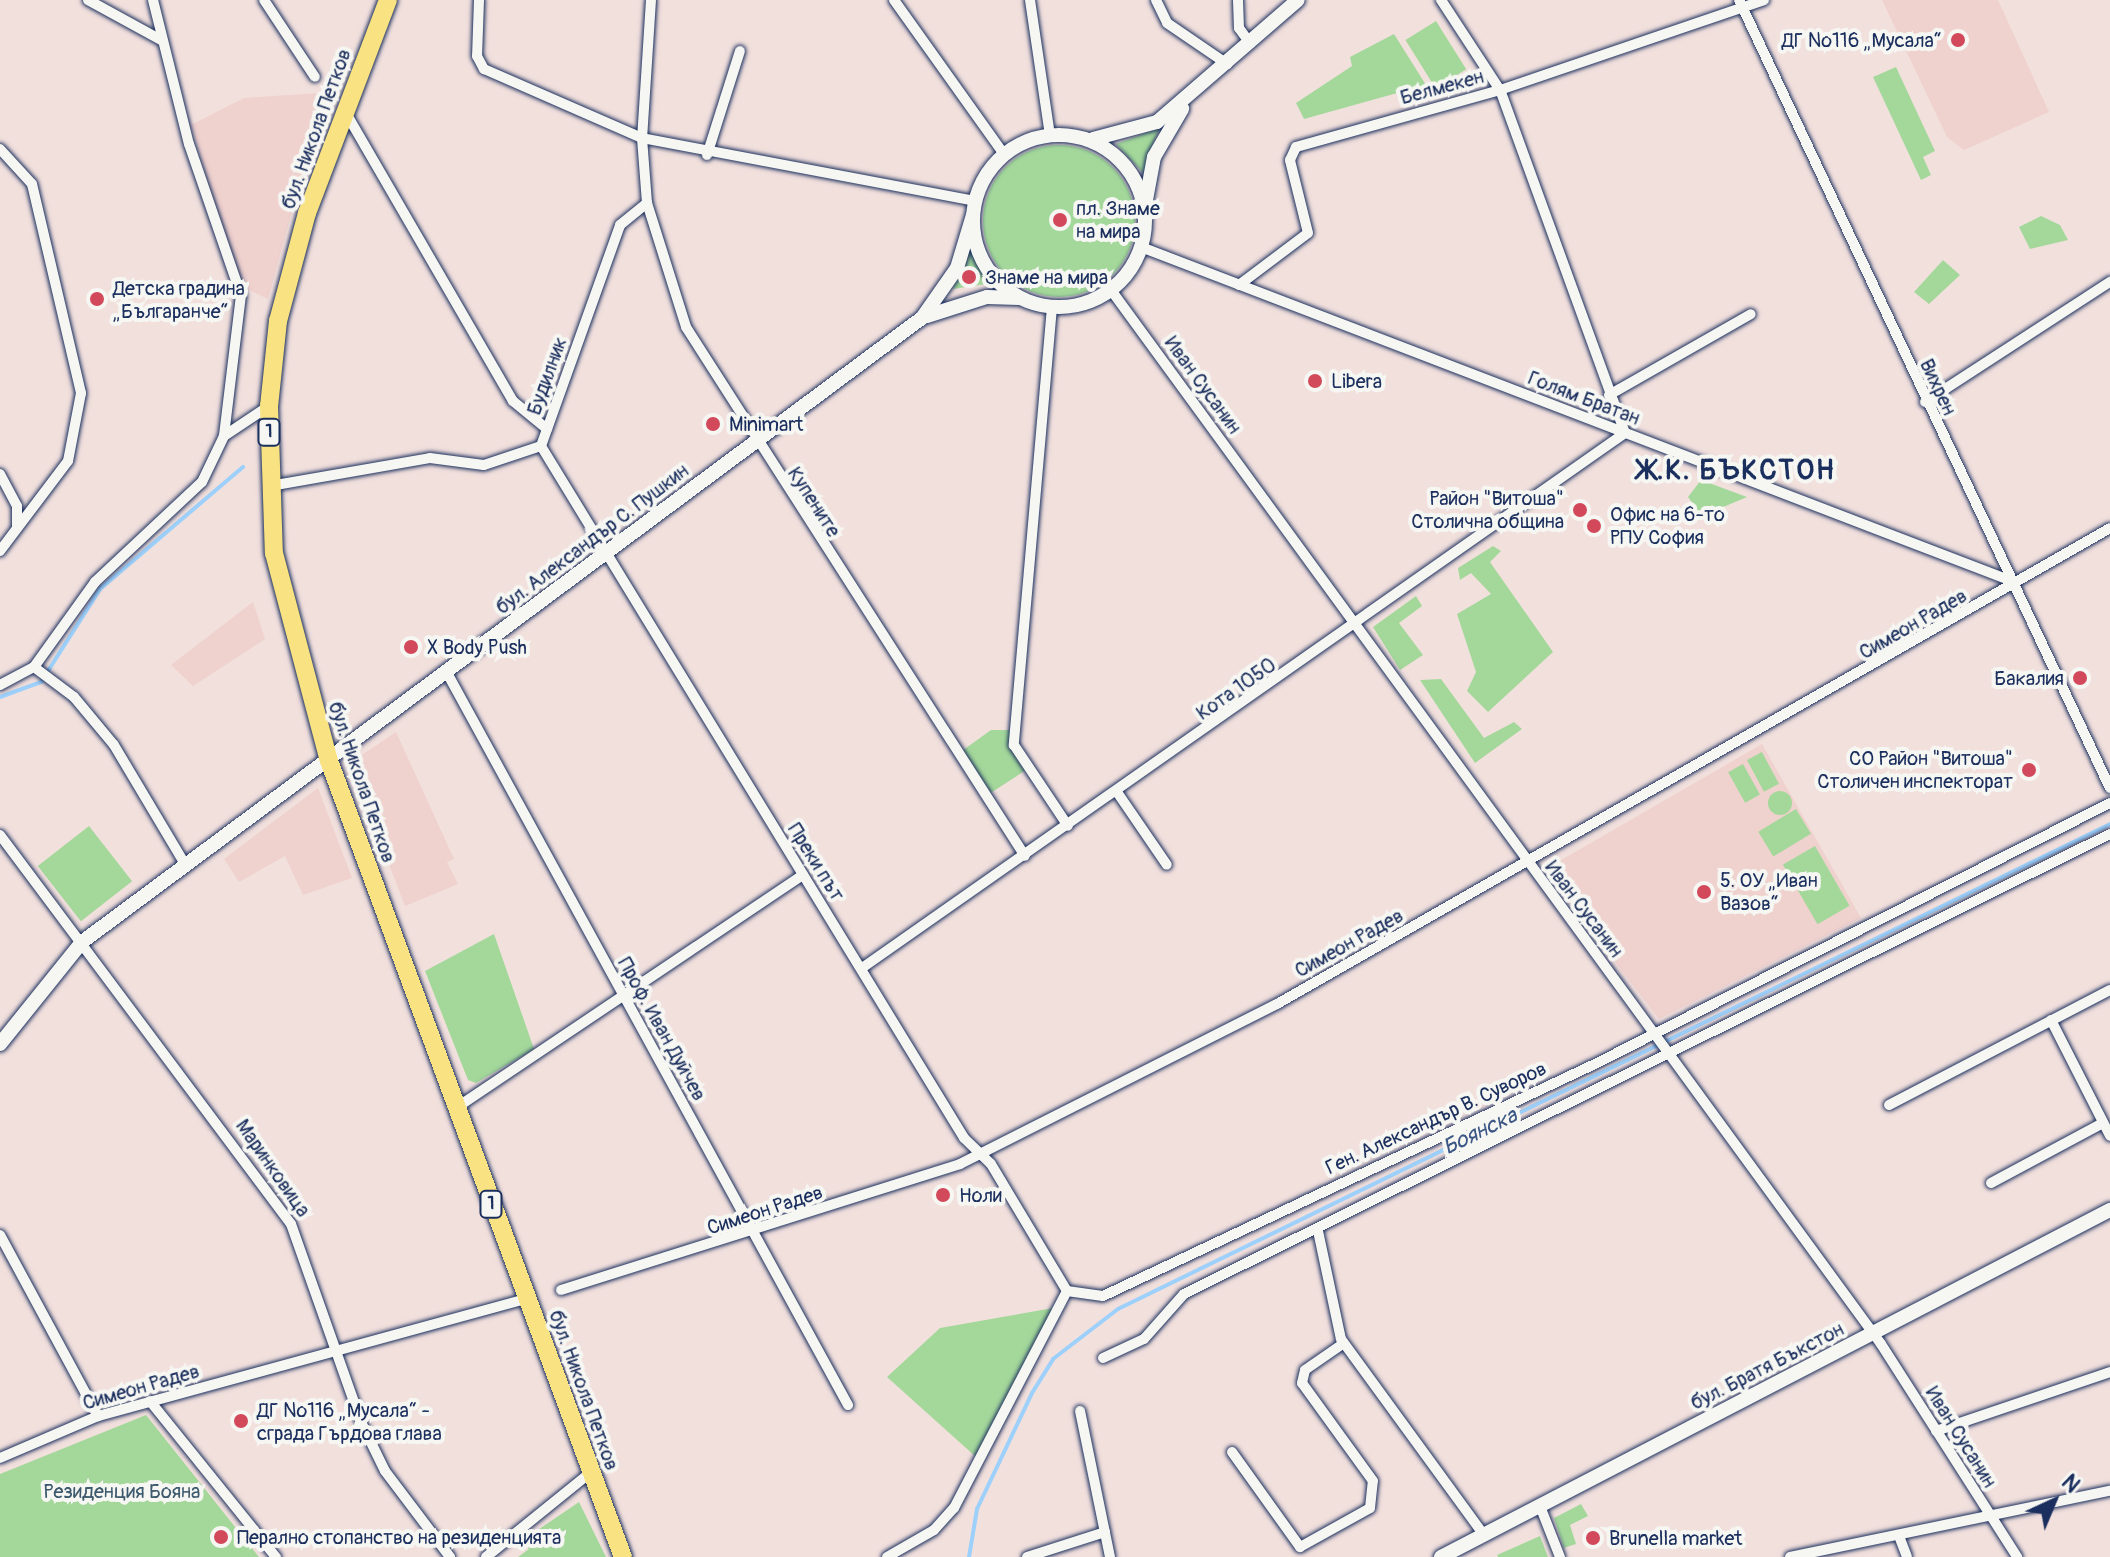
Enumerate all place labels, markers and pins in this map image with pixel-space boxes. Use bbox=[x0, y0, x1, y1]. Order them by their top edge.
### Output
place label: ДГ №116 „Мусала“ bbox=[1782, 28, 1942, 52]
marker: ДГ №116 „Мусала“ bbox=[1949, 31, 1967, 49]
place label: пл. Знаме на мира bbox=[1076, 196, 1160, 243]
marker: пл. Знаме на мира bbox=[1051, 211, 1069, 229]
place label: Знаме на мира bbox=[985, 265, 1108, 289]
marker: Знаме на мира bbox=[960, 268, 978, 286]
place label: Детска градина „Българанче“ bbox=[113, 276, 245, 323]
marker: Детска градина „Българанче“ bbox=[88, 290, 106, 308]
place label: Libera bbox=[1331, 369, 1382, 393]
marker: Libera bbox=[1306, 372, 1324, 390]
place label: Minimart bbox=[729, 412, 803, 436]
marker: Minimart bbox=[704, 415, 722, 433]
place label: Район "Витоша" Столична община bbox=[1411, 486, 1564, 533]
marker: Район "Витоша" Столична община bbox=[1571, 501, 1589, 519]
place label: Офис на 6-то РПУ София bbox=[1610, 502, 1725, 549]
marker: Офис на 6-то РПУ София bbox=[1585, 517, 1603, 535]
place label: X Body Push bbox=[427, 635, 527, 659]
marker: X Body Push bbox=[402, 638, 420, 656]
place label: Бакалия bbox=[1994, 666, 2064, 690]
marker: Бакалия bbox=[2071, 669, 2089, 687]
place label: СО Район "Витоша" Столичен инспекторат bbox=[1817, 746, 2013, 793]
marker: СО Район "Витоша" Столичен инспекторат bbox=[2020, 761, 2038, 779]
place label: 5. ОУ „Иван Вазов“ bbox=[1720, 868, 1818, 915]
marker: 5. ОУ „Иван Вазов“ bbox=[1695, 883, 1713, 901]
place label: Ноли bbox=[959, 1183, 1002, 1207]
marker: Ноли bbox=[934, 1186, 952, 1204]
place label: ДГ №116 „Мусала“ - сграда Гърдова глава bbox=[257, 1398, 442, 1445]
marker: ДГ №116 „Мусала“ - сграда Гърдова глава bbox=[232, 1412, 250, 1430]
place label: Перално стопанство на резиденцията bbox=[237, 1525, 561, 1549]
place label: Brunella market bbox=[1609, 1526, 1742, 1550]
marker: Перално стопанство на резиденцията bbox=[212, 1528, 230, 1546]
marker: Brunella market bbox=[1584, 1529, 1602, 1547]

